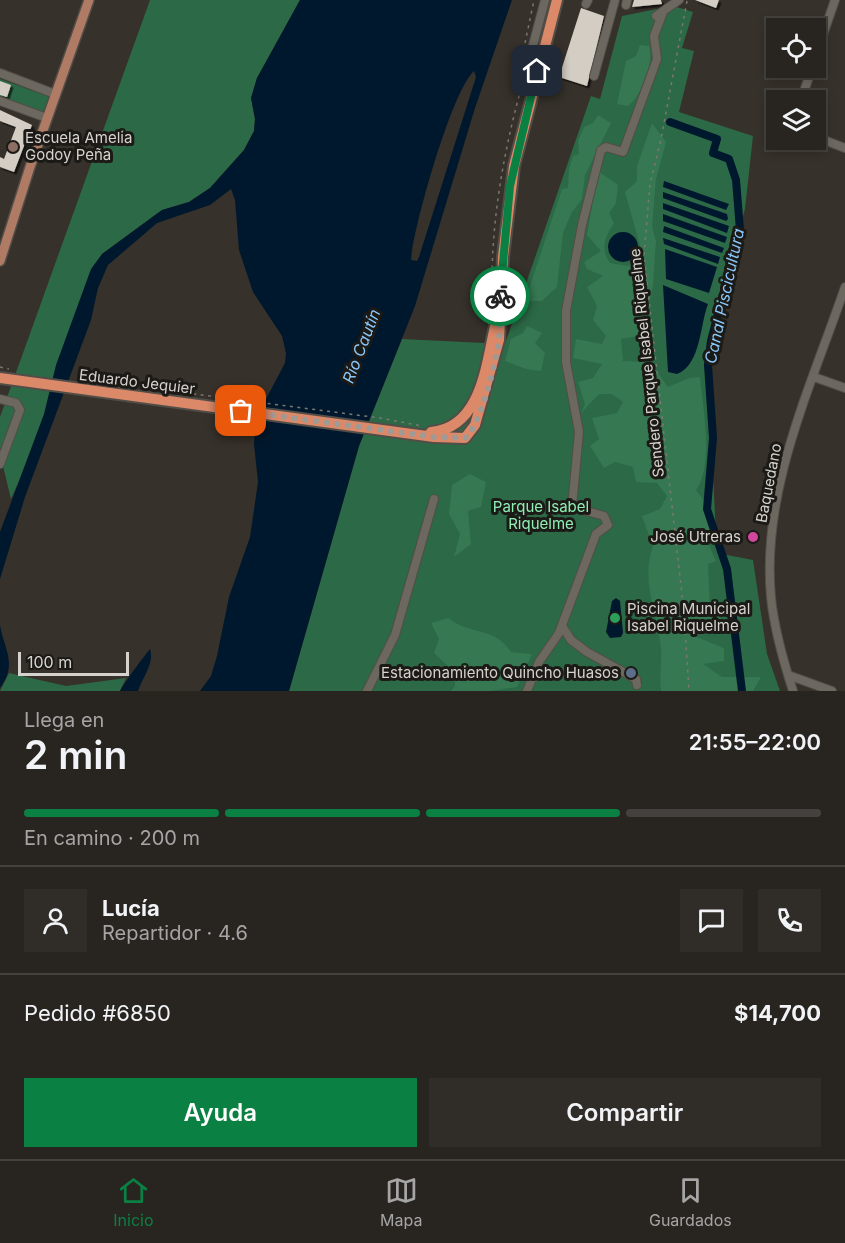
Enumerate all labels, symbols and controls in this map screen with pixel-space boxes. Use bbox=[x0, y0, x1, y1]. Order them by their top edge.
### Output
map controls bbox=[766, 18, 826, 150]
button: locate bbox=[766, 18, 826, 78]
pin bbox=[511, 45, 562, 96]
icon: home bbox=[520, 54, 553, 87]
button: layers bbox=[766, 90, 826, 150]
place label: Escuela Amelia Godoy Peña bbox=[25, 128, 132, 164]
marker: Escuela Amelia Godoy Peña bbox=[6, 140, 20, 154]
water label: Canal Piscicultura bbox=[700, 226, 748, 365]
street label: Sendero Parque Isabel Riquelme bbox=[625, 248, 668, 478]
courier bbox=[470, 266, 530, 326]
icon: bike bbox=[484, 280, 517, 313]
water label: Río Cautín bbox=[338, 306, 384, 386]
street label: Eduardo Jequier bbox=[78, 365, 196, 398]
pin bbox=[215, 385, 266, 436]
icon: bag bbox=[224, 394, 257, 427]
street label: Baquedano bbox=[752, 442, 786, 524]
park label: Parque Isabel Riquelme bbox=[493, 497, 589, 533]
place label: José Utreras bbox=[650, 527, 741, 546]
marker: José Utreras bbox=[746, 530, 760, 544]
place label: Piscina Municipal Isabel Riquelme bbox=[627, 599, 750, 635]
marker: Piscina Municipal Isabel Riquelme bbox=[608, 611, 622, 625]
scale bar bbox=[18, 649, 129, 676]
text: 100 m bbox=[27, 652, 72, 672]
place label: Estacionamiento Quincho Huasos bbox=[381, 663, 619, 682]
marker: Estacionamiento Quincho Huasos bbox=[624, 666, 638, 680]
text: Llega en bbox=[24, 708, 104, 732]
text: 21:55–22:00 bbox=[689, 729, 821, 755]
text: 2 min bbox=[24, 731, 127, 778]
text: En camino · 200 m bbox=[24, 826, 200, 850]
button: person bbox=[24, 889, 87, 952]
button: chat bbox=[680, 889, 743, 952]
button: phone bbox=[758, 889, 821, 952]
text: Lucía bbox=[102, 895, 160, 921]
text: Repartidor · 4.6 bbox=[102, 921, 248, 945]
text: Pedido #6850 bbox=[24, 1000, 171, 1026]
text: $14,700 bbox=[734, 1000, 821, 1026]
button: Ayuda bbox=[24, 1078, 417, 1147]
button: Compartir bbox=[429, 1078, 821, 1147]
tab: Inicio bbox=[113, 1174, 154, 1230]
tab: Mapa bbox=[380, 1174, 422, 1230]
tab: Guardados bbox=[649, 1174, 732, 1230]

